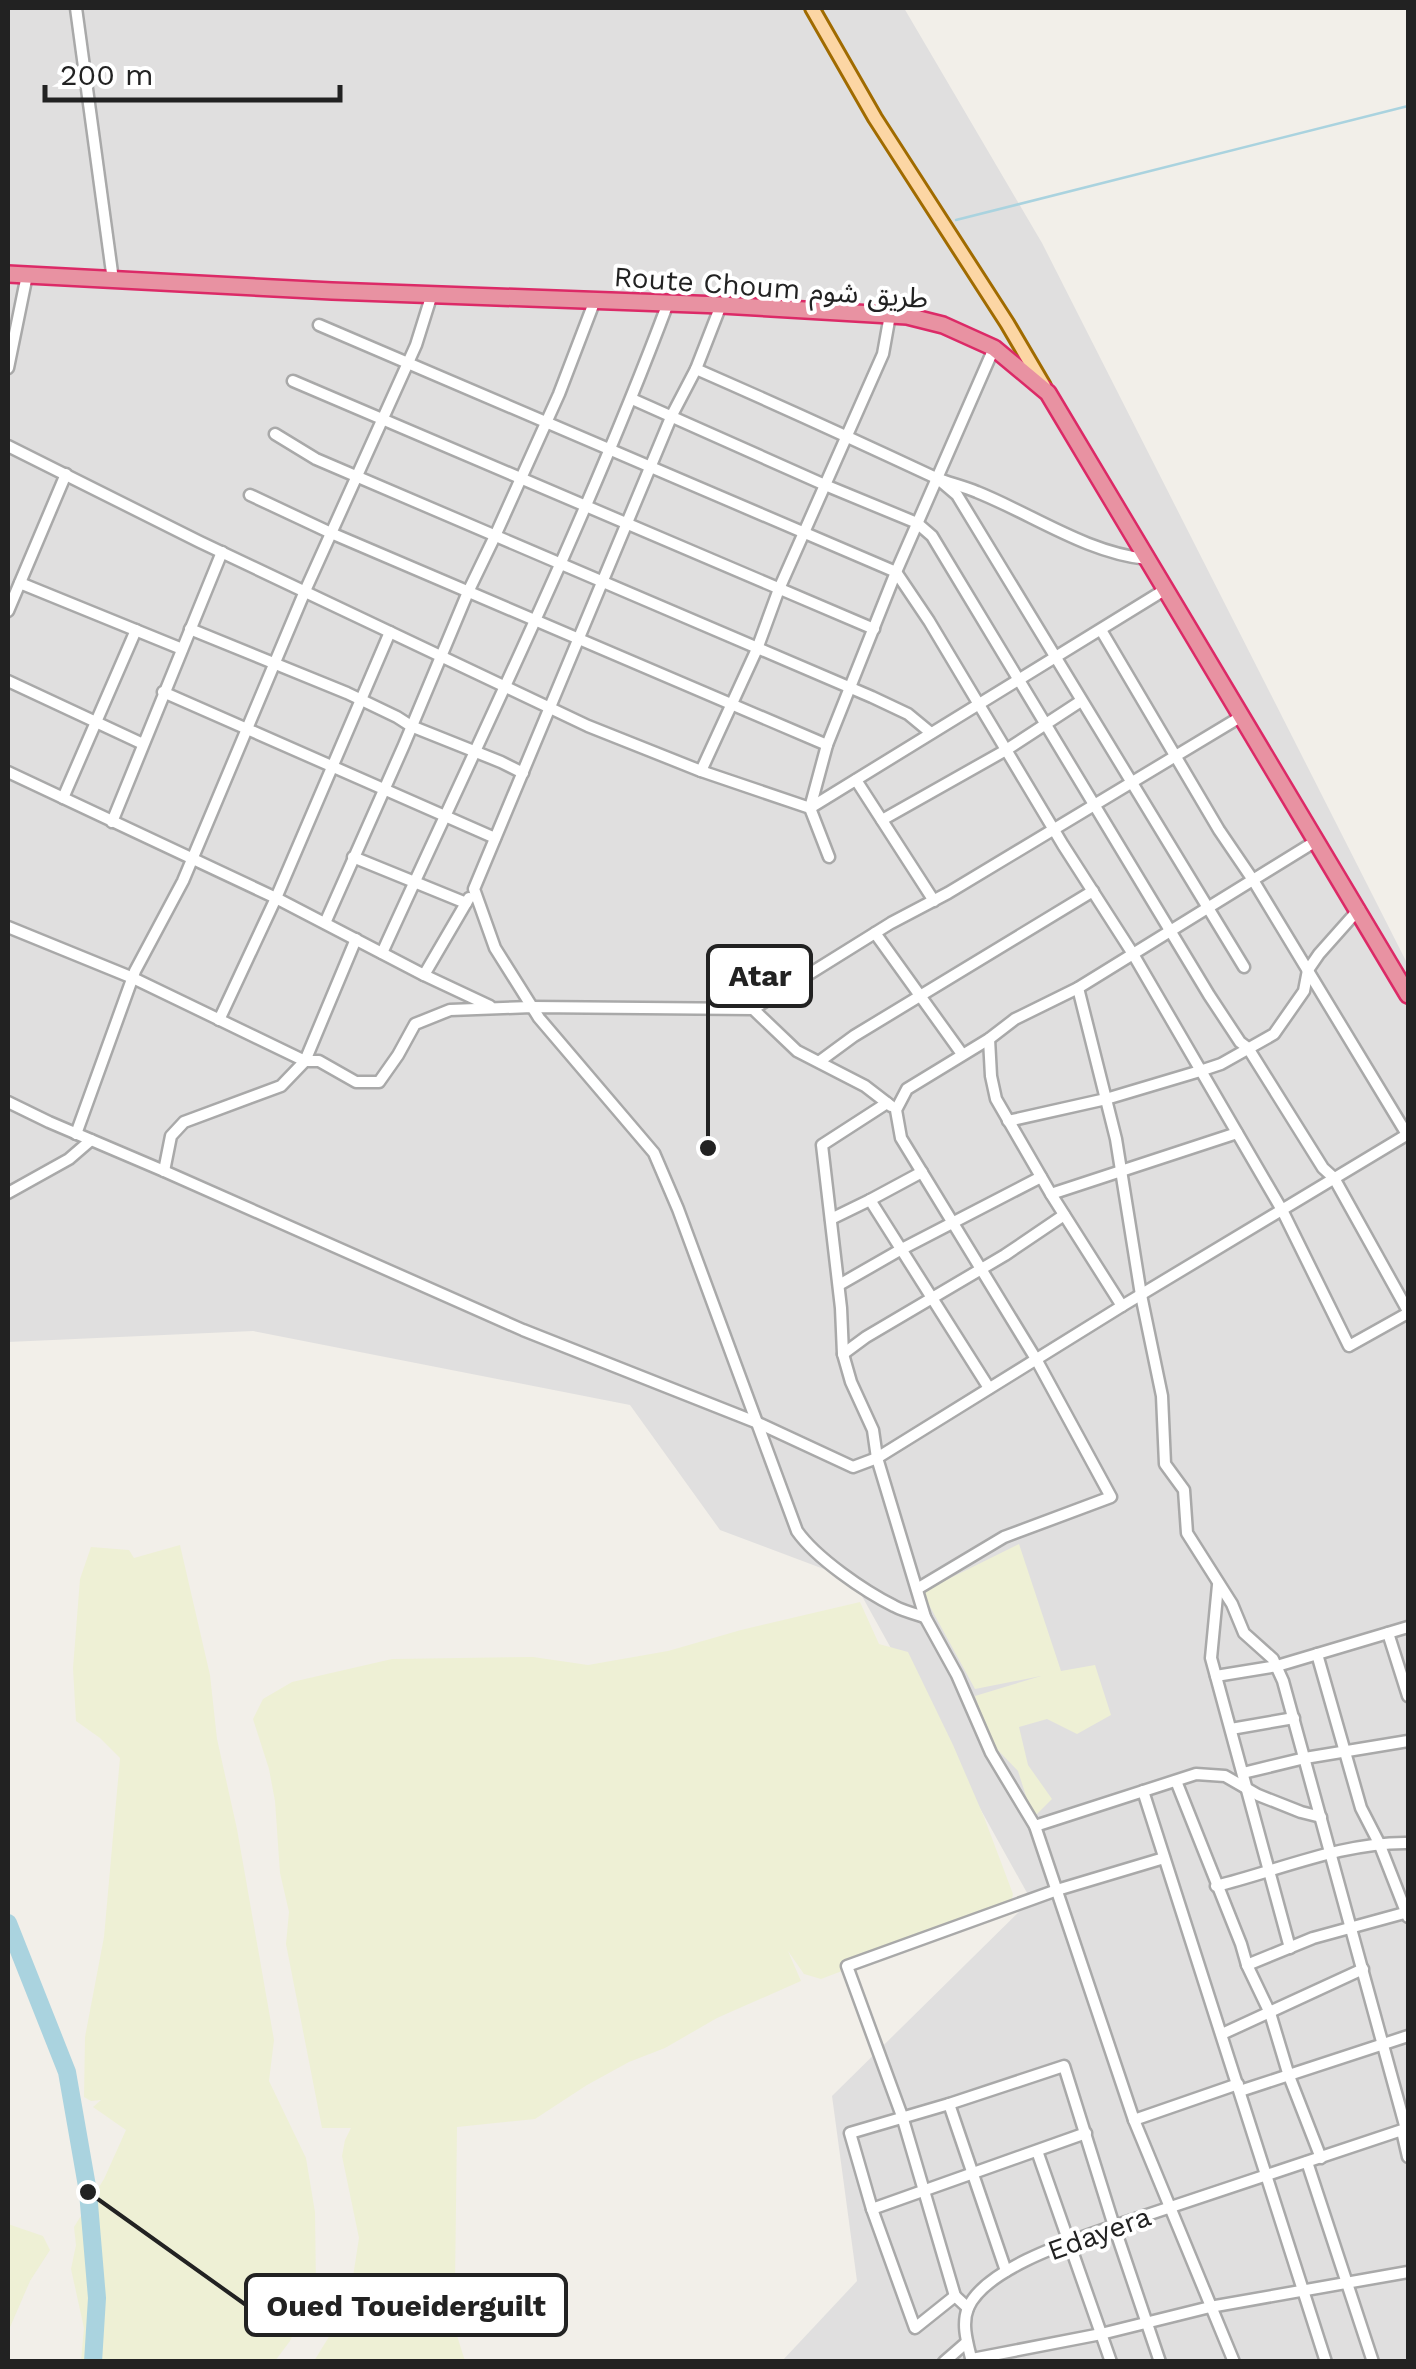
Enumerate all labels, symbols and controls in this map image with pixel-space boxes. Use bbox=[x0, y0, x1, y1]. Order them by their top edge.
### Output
scale bar bbox=[45, 40, 340, 102]
text: 200 m bbox=[60, 57, 154, 92]
street label: Route Choum طريق شوم bbox=[612, 260, 929, 319]
callout: Atar bbox=[708, 946, 811, 1006]
text: Atar bbox=[728, 958, 792, 993]
street label: Edayera bbox=[1043, 2200, 1155, 2267]
callout: Oued Toueiderguilt bbox=[246, 2275, 566, 2335]
text: Oued Toueiderguilt bbox=[266, 2288, 546, 2323]

